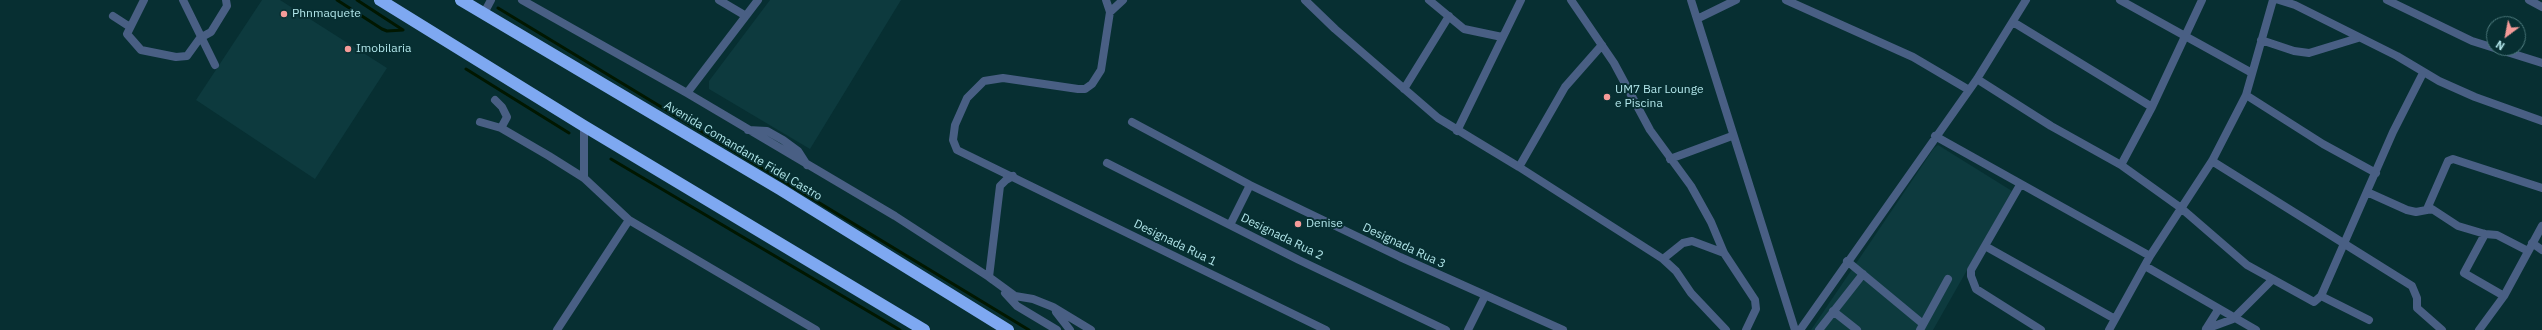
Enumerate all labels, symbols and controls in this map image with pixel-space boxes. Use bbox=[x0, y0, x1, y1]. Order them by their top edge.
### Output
place label: Phnmaquete bbox=[292, 7, 361, 21]
marker: Phnmaquete bbox=[279, 9, 289, 19]
north arrow bbox=[2486, 16, 2526, 56]
text: N bbox=[2493, 37, 2507, 53]
place label: Imobilaria bbox=[356, 42, 411, 56]
marker: Imobilaria bbox=[343, 44, 353, 54]
place label: UM7 Bar Lounge e Piscina bbox=[1615, 83, 1703, 111]
marker: UM7 Bar Lounge e Piscina bbox=[1602, 92, 1612, 102]
street label: Avenida Comandante Fidel Castro bbox=[661, 98, 825, 204]
street label: Designada Rua 2 bbox=[1238, 211, 1326, 263]
street label: Designada Rua 1 bbox=[1131, 217, 1219, 269]
place label: Denise bbox=[1306, 217, 1343, 231]
marker: Denise bbox=[1293, 219, 1303, 229]
street label: Designada Rua 3 bbox=[1360, 220, 1448, 272]

